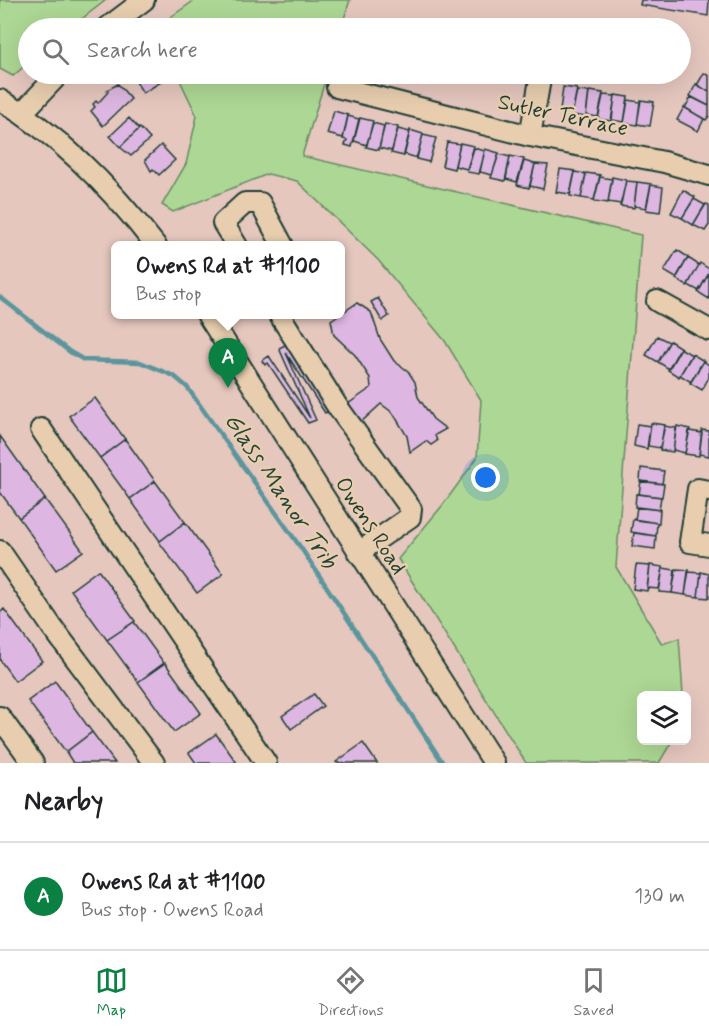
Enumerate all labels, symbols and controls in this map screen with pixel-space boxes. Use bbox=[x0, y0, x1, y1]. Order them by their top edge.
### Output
search box bbox=[18, 18, 691, 84]
icon: search bbox=[39, 35, 72, 68]
text: Search here bbox=[87, 37, 198, 65]
street label: Sutler Terrace bbox=[495, 89, 631, 143]
popup bbox=[111, 241, 345, 319]
text: Owens Rd at #1100 bbox=[136, 253, 320, 281]
text: Bus stop bbox=[136, 281, 202, 308]
pin: A bbox=[208, 338, 248, 388]
water label: Glass Manor Trib bbox=[216, 407, 344, 576]
your location bbox=[471, 463, 500, 492]
street label: Owens Road bbox=[328, 472, 412, 580]
map controls bbox=[637, 691, 691, 745]
button: layers bbox=[637, 691, 691, 745]
text: Nearby bbox=[24, 785, 103, 819]
text: Owens Rd at #1100 bbox=[81, 869, 266, 897]
text: A bbox=[37, 883, 50, 910]
text: 130 m bbox=[634, 883, 685, 910]
text: Bus stop · Owens Road bbox=[81, 897, 264, 924]
tab: Map bbox=[95, 964, 128, 1021]
tab: Directions bbox=[318, 964, 384, 1021]
tab: Saved bbox=[574, 964, 614, 1021]

